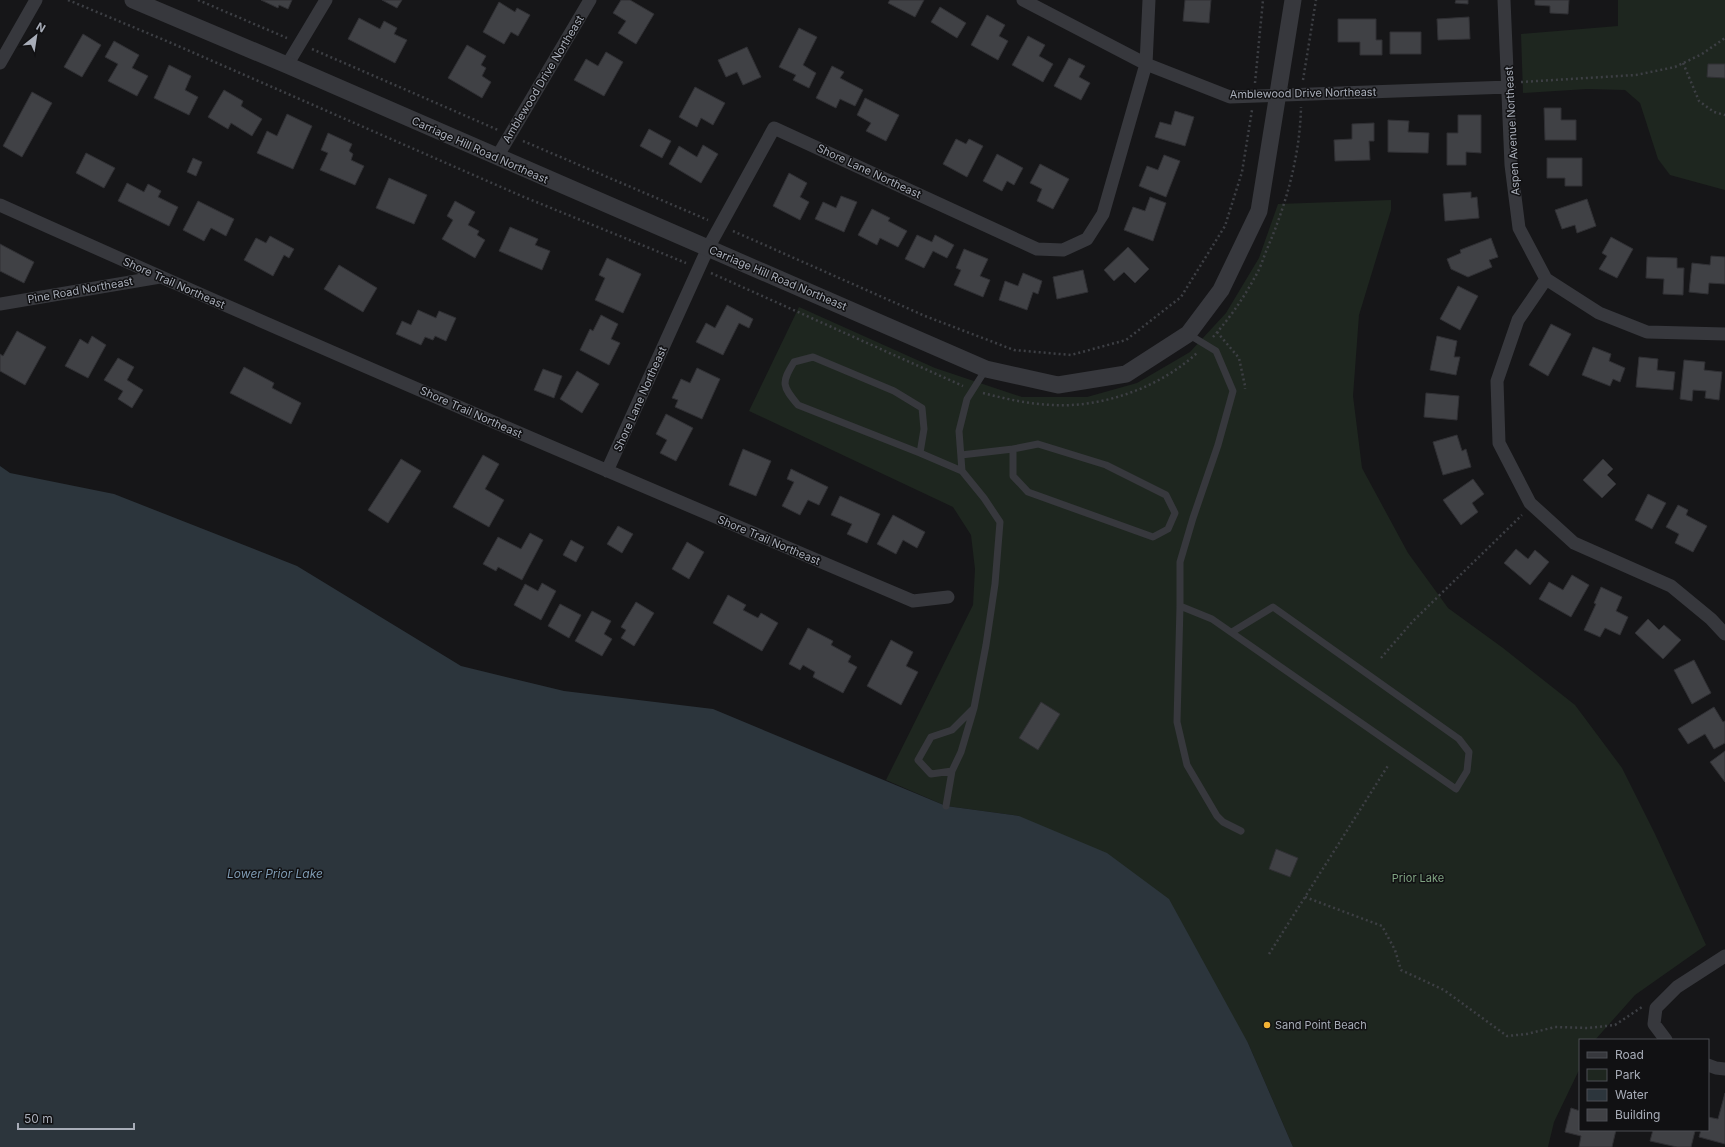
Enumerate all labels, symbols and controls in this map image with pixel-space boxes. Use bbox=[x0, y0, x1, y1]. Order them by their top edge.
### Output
street label: Amblewood Drive Northeast bbox=[499, 12, 587, 145]
north arrow bbox=[16, 16, 56, 56]
text: N bbox=[34, 19, 48, 35]
street label: Aspen Avenue Northeast bbox=[1502, 66, 1522, 196]
street label: Amblewood Drive Northeast bbox=[1230, 85, 1377, 101]
street label: Carriage Hill Road Northeast bbox=[409, 113, 551, 187]
street label: Shore Lane Northeast bbox=[815, 141, 924, 201]
street label: Carriage Hill Road Northeast bbox=[707, 243, 849, 314]
street label: Shore Trail Northeast bbox=[121, 254, 228, 312]
street label: Pine Road Northeast bbox=[26, 274, 134, 306]
street label: Shore Lane Northeast bbox=[611, 344, 670, 454]
street label: Shore Trail Northeast bbox=[418, 383, 525, 441]
street label: Shore Trail Northeast bbox=[716, 512, 823, 568]
water label: Lower Prior Lake bbox=[227, 866, 323, 881]
park label: Prior Lake bbox=[1392, 871, 1444, 885]
place label: Sand Point Beach bbox=[1275, 1018, 1367, 1032]
marker: Sand Point Beach bbox=[1262, 1020, 1272, 1030]
legend bbox=[1579, 1039, 1709, 1131]
text: Road bbox=[1615, 1047, 1644, 1062]
text: Park bbox=[1615, 1067, 1641, 1082]
text: Water bbox=[1615, 1087, 1649, 1102]
scale bar bbox=[18, 1105, 134, 1131]
text: Building bbox=[1615, 1107, 1660, 1122]
text: 50 m bbox=[24, 1111, 53, 1126]

